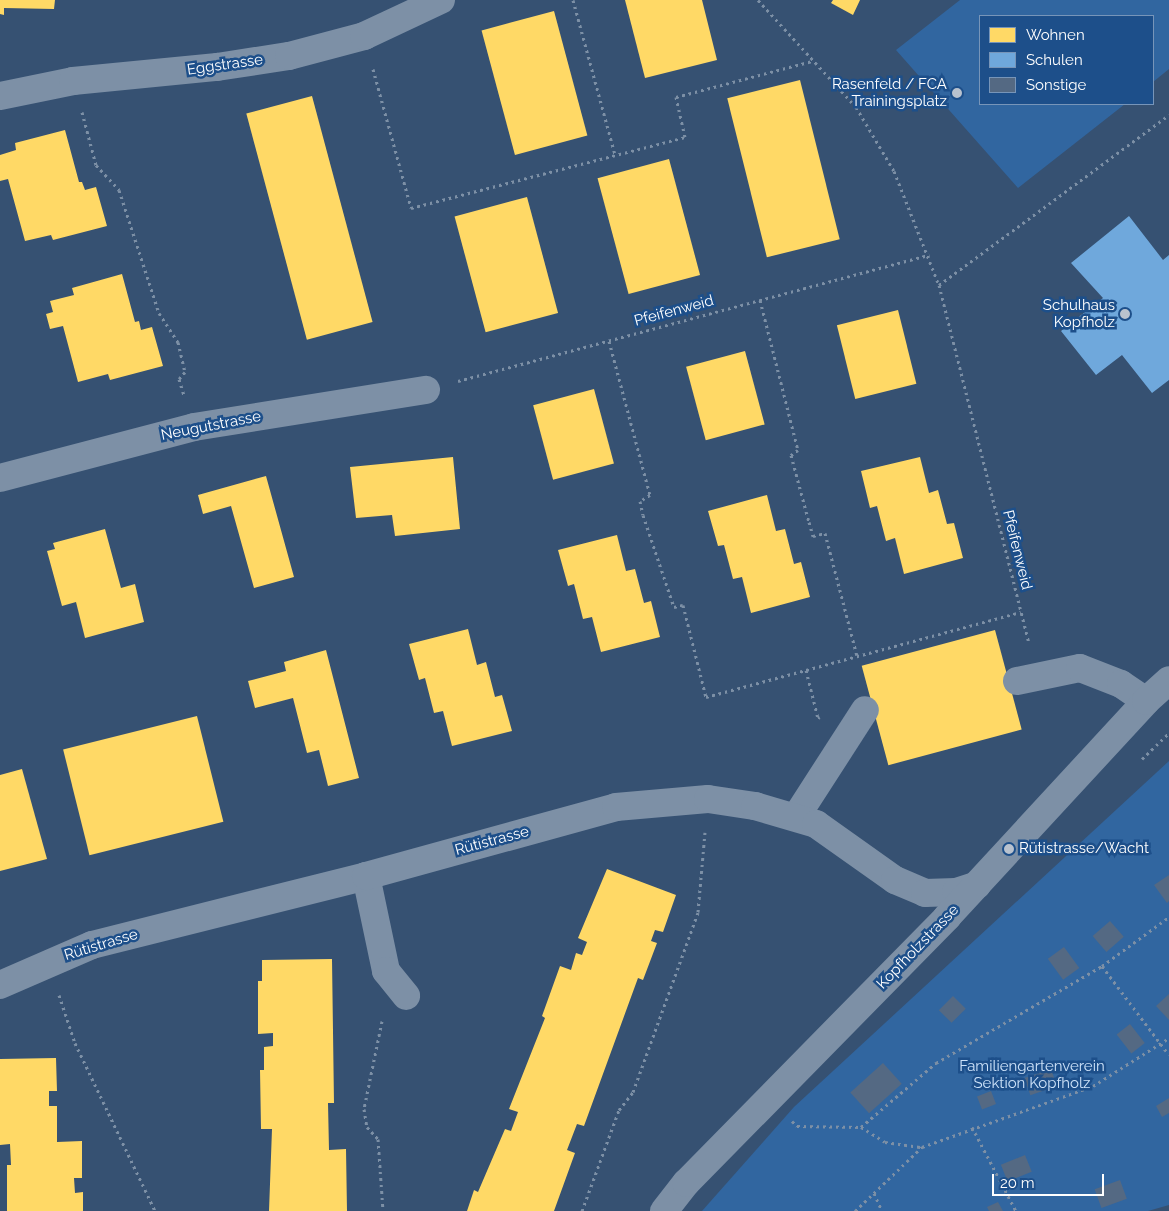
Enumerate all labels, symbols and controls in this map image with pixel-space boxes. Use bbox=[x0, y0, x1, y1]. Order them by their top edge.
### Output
legend bbox=[979, 15, 1154, 105]
text: Wohnen bbox=[1026, 26, 1085, 44]
street label: Eggstrasse bbox=[186, 51, 264, 79]
text: Schulen bbox=[1026, 51, 1083, 69]
place label: Rasenfeld / FCA Trainingsplatz bbox=[832, 75, 947, 110]
text: Sonstige bbox=[1026, 76, 1086, 94]
marker: Rasenfeld / FCA Trainingsplatz bbox=[951, 87, 963, 99]
street label: Pfeifenweid bbox=[632, 292, 716, 330]
place label: Schulhaus Kopfholz bbox=[1043, 296, 1115, 331]
marker: Schulhaus Kopfholz bbox=[1119, 308, 1131, 320]
street label: Neugutstrasse bbox=[160, 407, 262, 445]
street label: Pfeifenweid bbox=[998, 508, 1036, 592]
street label: Rütistrasse bbox=[453, 822, 531, 860]
place label: Rütistrasse/Wacht bbox=[1019, 840, 1149, 858]
marker: Rütistrasse/Wacht bbox=[1003, 843, 1015, 855]
street label: Kopfholzstrasse bbox=[873, 901, 963, 993]
street label: Rütistrasse bbox=[62, 925, 140, 965]
park label: Familiengartenverein Sektion Kopfholz bbox=[959, 1057, 1105, 1092]
scale bar bbox=[994, 1164, 1106, 1196]
text: 20 m bbox=[1000, 1174, 1035, 1192]

